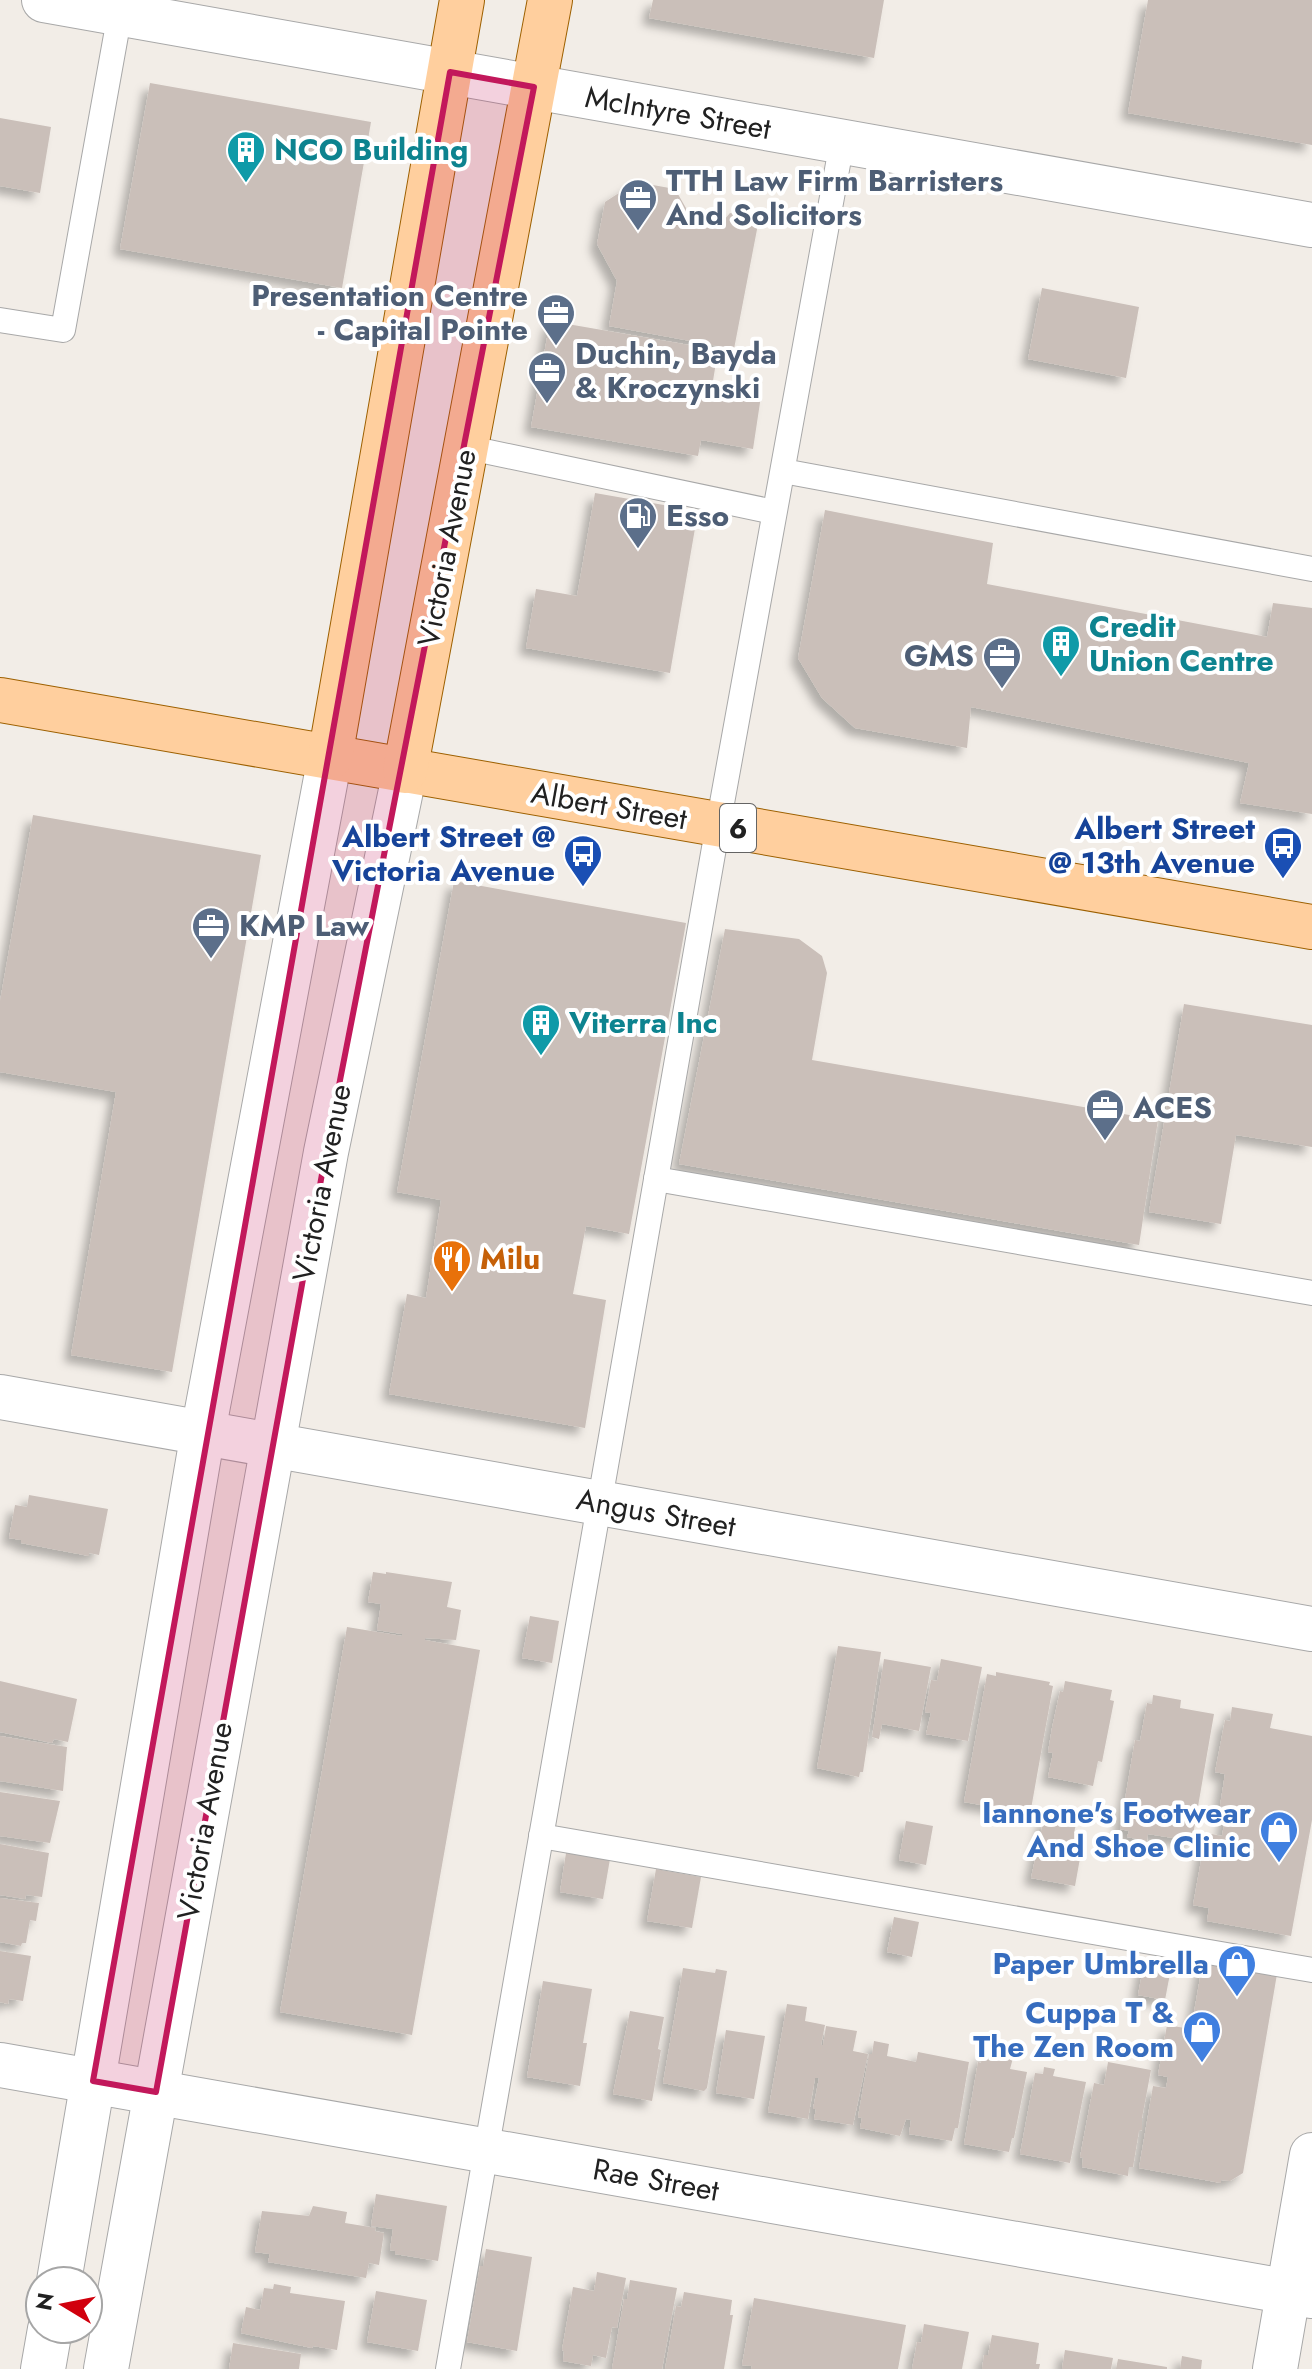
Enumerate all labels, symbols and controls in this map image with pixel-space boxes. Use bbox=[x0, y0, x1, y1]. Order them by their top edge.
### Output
street label: McIntyre Street bbox=[582, 75, 775, 150]
place label: NCO Building bbox=[274, 128, 468, 171]
building icon: NCO Building bbox=[225, 129, 267, 184]
place label: TTH Law Firm Barristers And Solicitors bbox=[665, 159, 1003, 236]
office icon: TTH Law Firm Barristers And Solicitors bbox=[617, 177, 659, 232]
place label: Presentation Centre - Capital Pointe bbox=[251, 274, 528, 351]
office icon: Presentation Centre - Capital Pointe bbox=[535, 292, 577, 347]
place label: Duchin, Bayda & Kroczynski bbox=[575, 332, 777, 409]
office icon: Duchin, Bayda & Kroczynski bbox=[526, 350, 568, 405]
street label: Victoria Avenue bbox=[406, 445, 487, 650]
place label: Esso bbox=[666, 494, 729, 537]
fuel station icon: Esso bbox=[617, 495, 659, 550]
place label: Credit Union Centre bbox=[1089, 605, 1274, 682]
building icon: Credit Union Centre bbox=[1040, 623, 1082, 678]
place label: GMS bbox=[904, 634, 974, 677]
office icon: GMS bbox=[981, 635, 1023, 690]
street label: Albert Street bbox=[528, 771, 691, 840]
road number: 6 bbox=[720, 804, 756, 852]
place label: Albert Street @ 13th Avenue bbox=[1049, 807, 1255, 884]
place label: Albert Street @ Victoria Avenue bbox=[331, 815, 555, 892]
bus stop icon: Albert Street @ 13th Avenue bbox=[1262, 825, 1304, 880]
bus stop icon: Albert Street @ Victoria Avenue bbox=[562, 833, 604, 888]
place label: KMP Law bbox=[239, 904, 370, 947]
office icon: KMP Law bbox=[190, 905, 232, 960]
place label: Viterra Inc bbox=[568, 1001, 718, 1044]
building icon: Viterra Inc bbox=[520, 1002, 562, 1057]
street label: Victoria Avenue bbox=[281, 1080, 362, 1285]
place label: ACES bbox=[1132, 1086, 1212, 1129]
office icon: ACES bbox=[1084, 1087, 1126, 1142]
place label: Milu bbox=[480, 1237, 540, 1280]
restaurant icon: Milu bbox=[431, 1238, 473, 1293]
street label: Angus Street bbox=[573, 1477, 740, 1548]
street label: Victoria Avenue bbox=[166, 1718, 243, 1923]
place label: Iannone's Footwear And Shoe Clinic bbox=[982, 1791, 1252, 1868]
shop icon: Iannone's Footwear And Shoe Clinic bbox=[1258, 1809, 1300, 1864]
place label: Paper Umbrella bbox=[992, 1942, 1209, 1985]
shop icon: Paper Umbrella bbox=[1216, 1943, 1258, 1998]
place label: Cuppa T & The Zen Room bbox=[973, 1991, 1174, 2068]
shop icon: Cuppa T & The Zen Room bbox=[1181, 2009, 1223, 2064]
street label: Rae Street bbox=[590, 2147, 723, 2212]
north arrow bbox=[24, 2265, 104, 2345]
text: N bbox=[27, 2290, 62, 2313]

